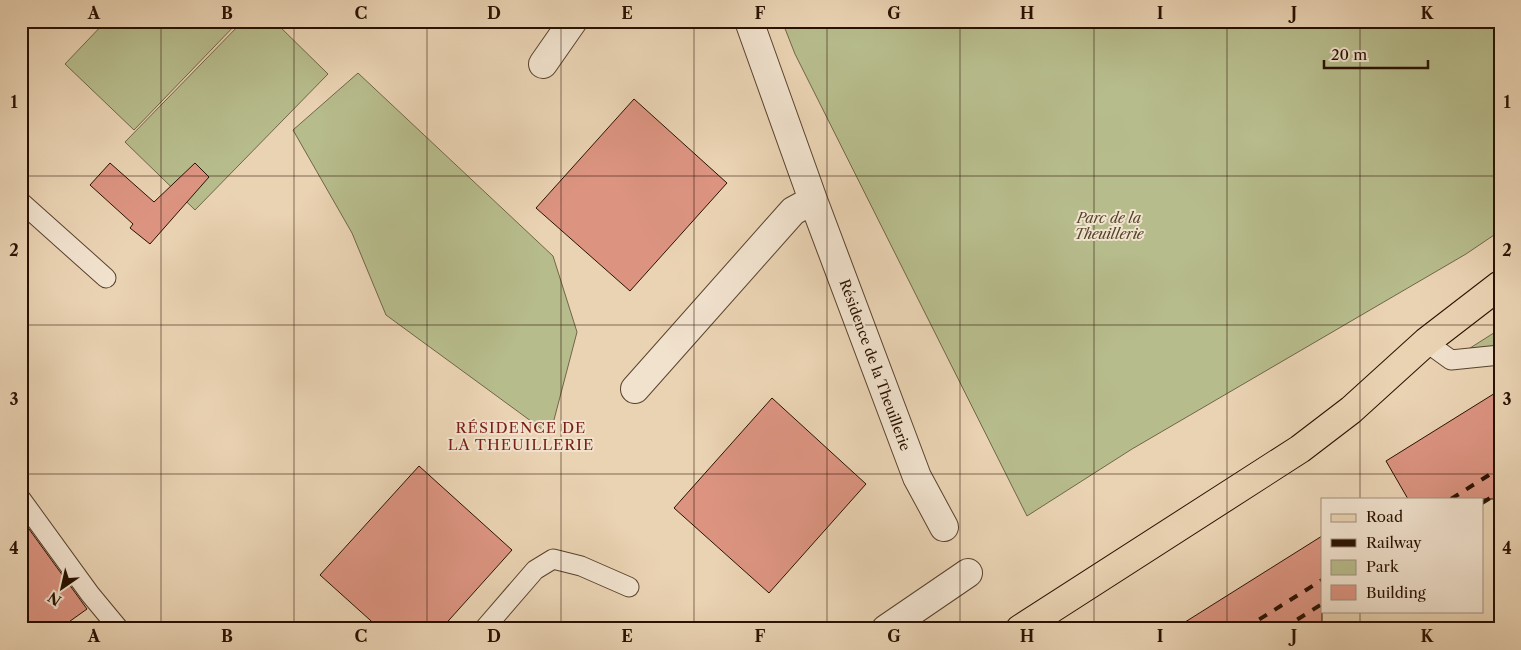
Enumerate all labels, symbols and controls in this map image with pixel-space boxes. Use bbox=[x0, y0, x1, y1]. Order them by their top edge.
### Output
text: A bbox=[87, 3, 101, 23]
text: B bbox=[221, 3, 233, 23]
text: C bbox=[355, 3, 367, 23]
text: D bbox=[487, 3, 501, 23]
text: E bbox=[621, 3, 633, 23]
text: F bbox=[755, 3, 766, 23]
text: G bbox=[887, 3, 901, 23]
text: H bbox=[1020, 3, 1034, 23]
text: I bbox=[1157, 3, 1164, 23]
text: J bbox=[1288, 3, 1297, 23]
text: K bbox=[1421, 3, 1435, 23]
scale bar bbox=[1324, 38, 1427, 70]
text: 20 m bbox=[1331, 45, 1367, 64]
text: 1 bbox=[10, 92, 18, 112]
text: 1 bbox=[1503, 92, 1511, 112]
park label: Parc de la Theuillerie bbox=[1074, 209, 1145, 243]
text: 2 bbox=[9, 240, 19, 260]
text: 2 bbox=[1502, 240, 1512, 260]
street label: Résidence de la Theuillerie bbox=[836, 277, 915, 453]
text: 3 bbox=[9, 389, 19, 409]
text: 3 bbox=[1502, 389, 1512, 409]
district label: RÉSIDENCE DE LA THEUILLERIE bbox=[448, 418, 594, 454]
legend bbox=[1321, 498, 1484, 612]
text: Road bbox=[1366, 507, 1403, 526]
text: Railway bbox=[1366, 533, 1422, 552]
text: 4 bbox=[9, 538, 19, 558]
text: 4 bbox=[1502, 538, 1512, 558]
text: Park bbox=[1366, 557, 1400, 576]
north arrow bbox=[38, 562, 88, 612]
text: Building bbox=[1366, 583, 1426, 602]
text: N bbox=[45, 588, 65, 610]
text: A bbox=[87, 626, 101, 646]
text: B bbox=[221, 626, 233, 646]
text: C bbox=[355, 626, 367, 646]
text: D bbox=[487, 626, 501, 646]
text: E bbox=[621, 626, 633, 646]
text: F bbox=[755, 626, 766, 646]
text: G bbox=[887, 626, 901, 646]
text: H bbox=[1020, 626, 1034, 646]
text: I bbox=[1157, 626, 1164, 646]
text: J bbox=[1288, 626, 1297, 646]
text: K bbox=[1421, 626, 1435, 646]

